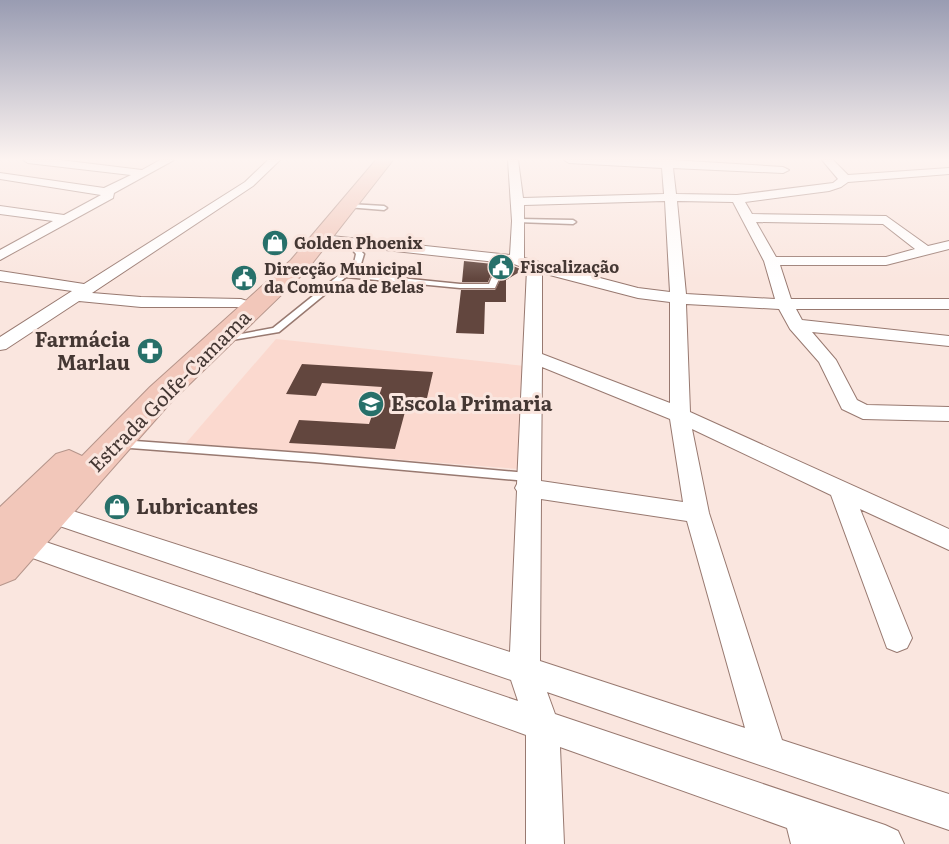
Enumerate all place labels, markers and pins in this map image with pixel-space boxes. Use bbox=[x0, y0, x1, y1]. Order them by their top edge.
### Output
shop icon: Golden Phoenix bbox=[260, 228, 290, 258]
place label: Golden Phoenix bbox=[294, 230, 423, 254]
public building icon: Fiscalização bbox=[486, 252, 516, 282]
place label: Fiscalização bbox=[520, 254, 619, 278]
place label: Direcção Municipal da Comuna de Belas bbox=[264, 256, 424, 298]
public building icon: Direcção Municipal da Comuna de Belas bbox=[229, 263, 259, 293]
place label: Farmácia Marlau bbox=[35, 323, 130, 376]
pharmacy icon: Farmácia Marlau bbox=[135, 336, 165, 366]
place label: Escola Primaria bbox=[391, 387, 553, 417]
school or university icon: Escola Primaria bbox=[356, 389, 386, 419]
place label: Lubricantes bbox=[136, 490, 258, 520]
shop icon: Lubricantes bbox=[102, 492, 132, 522]

